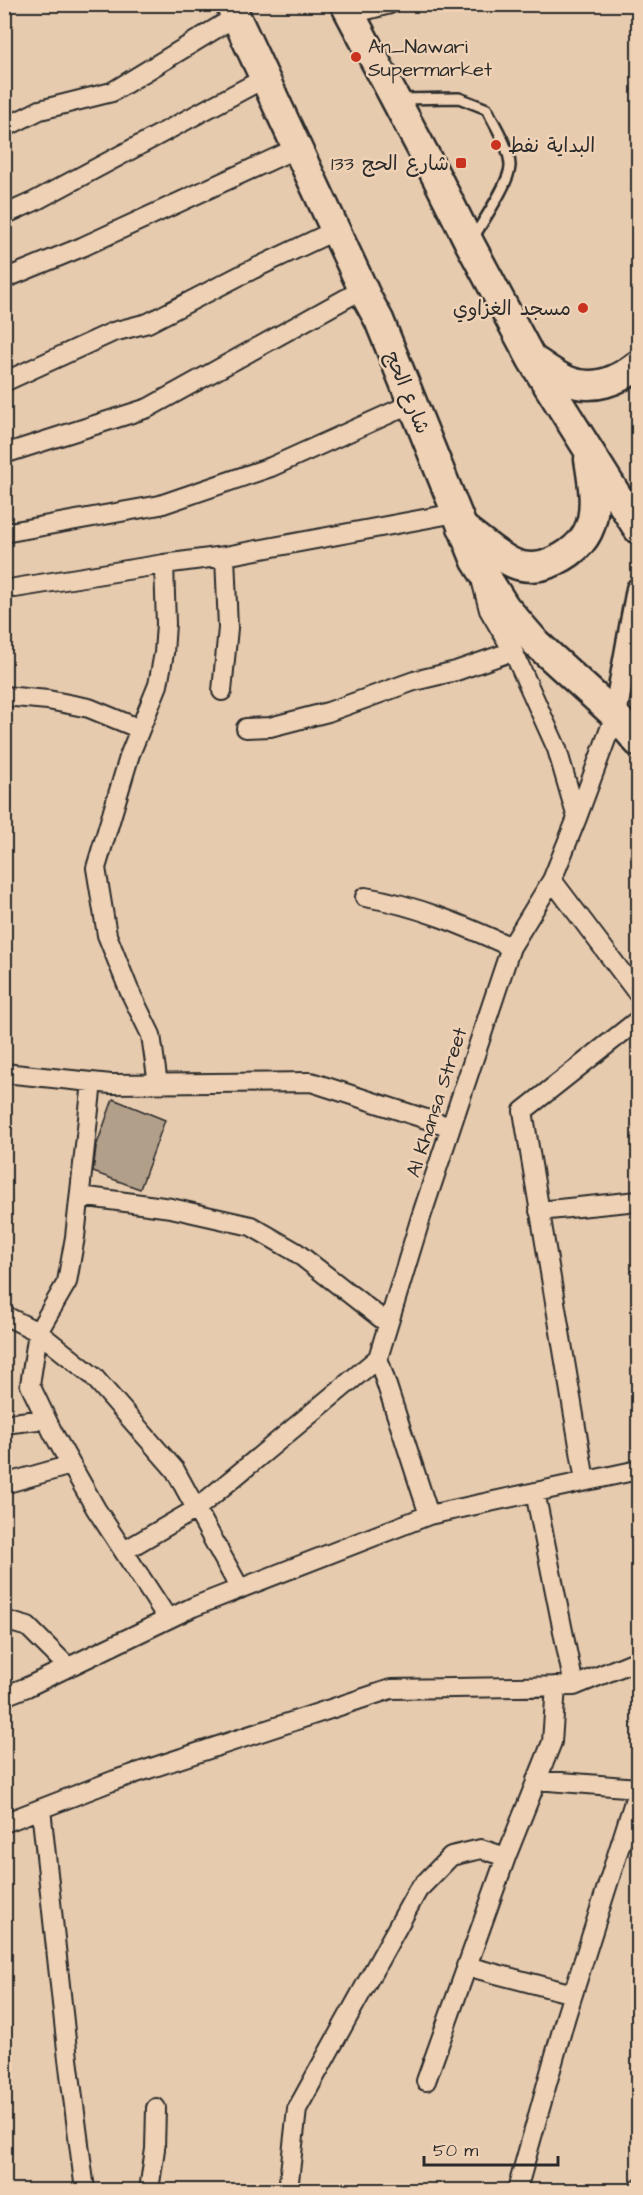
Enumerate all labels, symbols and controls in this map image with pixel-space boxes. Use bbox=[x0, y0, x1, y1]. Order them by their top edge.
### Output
place label: An_Nawari Supermarket bbox=[368, 33, 492, 84]
marker: An_Nawari Supermarket bbox=[349, 50, 363, 64]
place label: البداية نفط bbox=[508, 132, 595, 160]
marker: البداية نفط bbox=[489, 138, 503, 152]
place label: شارع الحج 133 bbox=[331, 150, 449, 178]
marker: شارع الحج 133 bbox=[454, 156, 468, 170]
place label: مسجد الغزاوي bbox=[453, 295, 571, 323]
marker: مسجد الغزاوي bbox=[576, 301, 590, 315]
street label: شارع الحج bbox=[378, 347, 436, 438]
street label: Al Khansa Street bbox=[400, 1024, 474, 1181]
scale bar bbox=[424, 2129, 558, 2167]
text: 50 m bbox=[433, 2138, 478, 2163]

